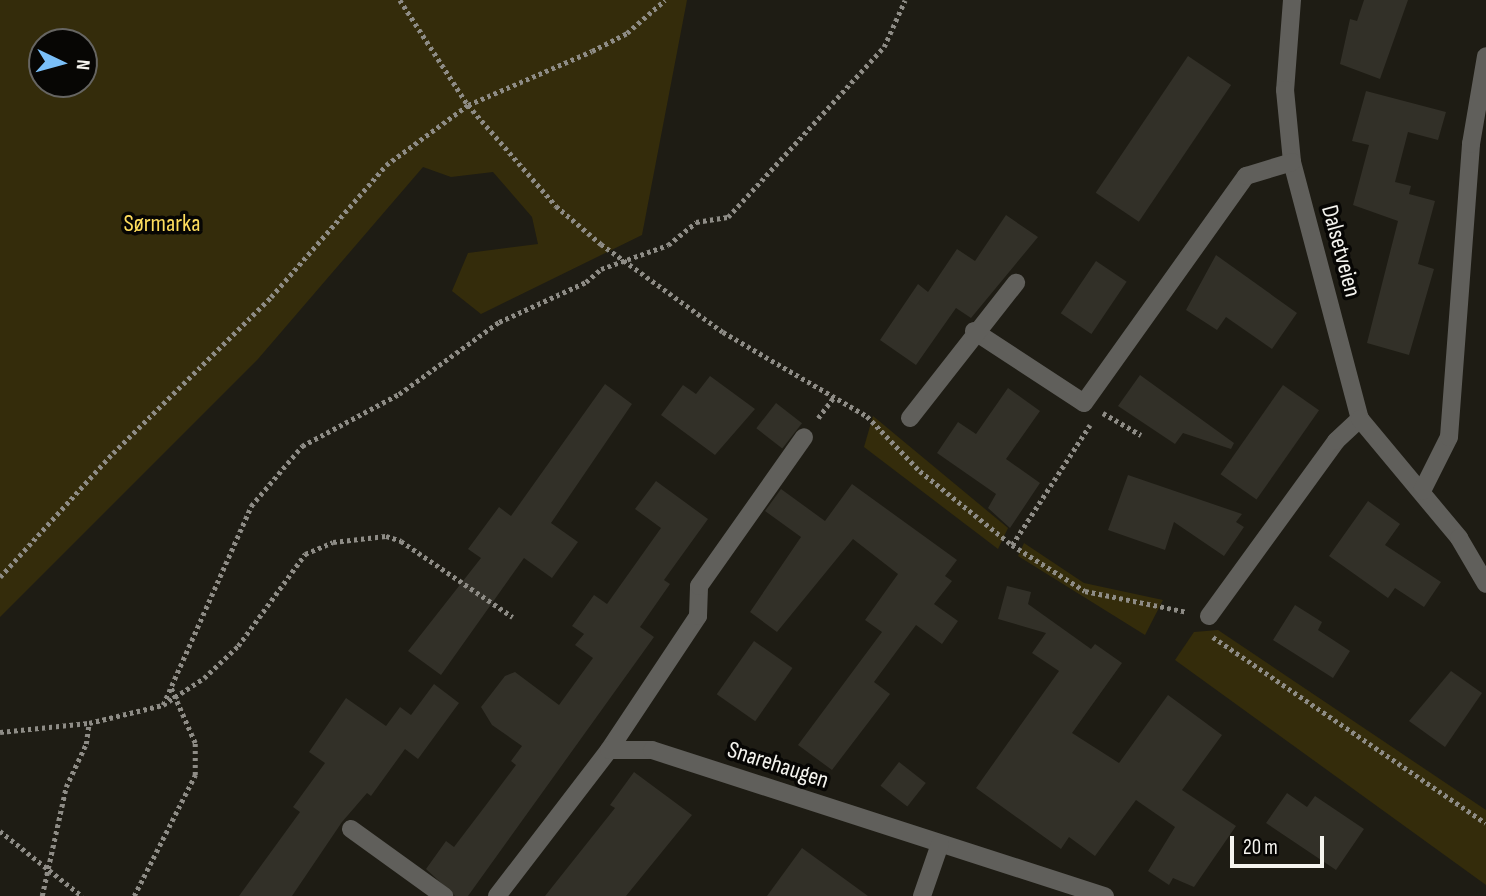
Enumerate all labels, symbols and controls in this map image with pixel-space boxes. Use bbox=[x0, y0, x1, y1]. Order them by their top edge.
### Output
north arrow bbox=[28, 28, 98, 98]
text: N bbox=[71, 59, 94, 71]
street label: Dalsetveien bbox=[1315, 202, 1367, 300]
park label: Sørmarka bbox=[123, 210, 201, 238]
street label: Snarehaugen bbox=[724, 735, 832, 795]
scale bar bbox=[1234, 822, 1328, 866]
text: 20 m bbox=[1243, 835, 1278, 860]

